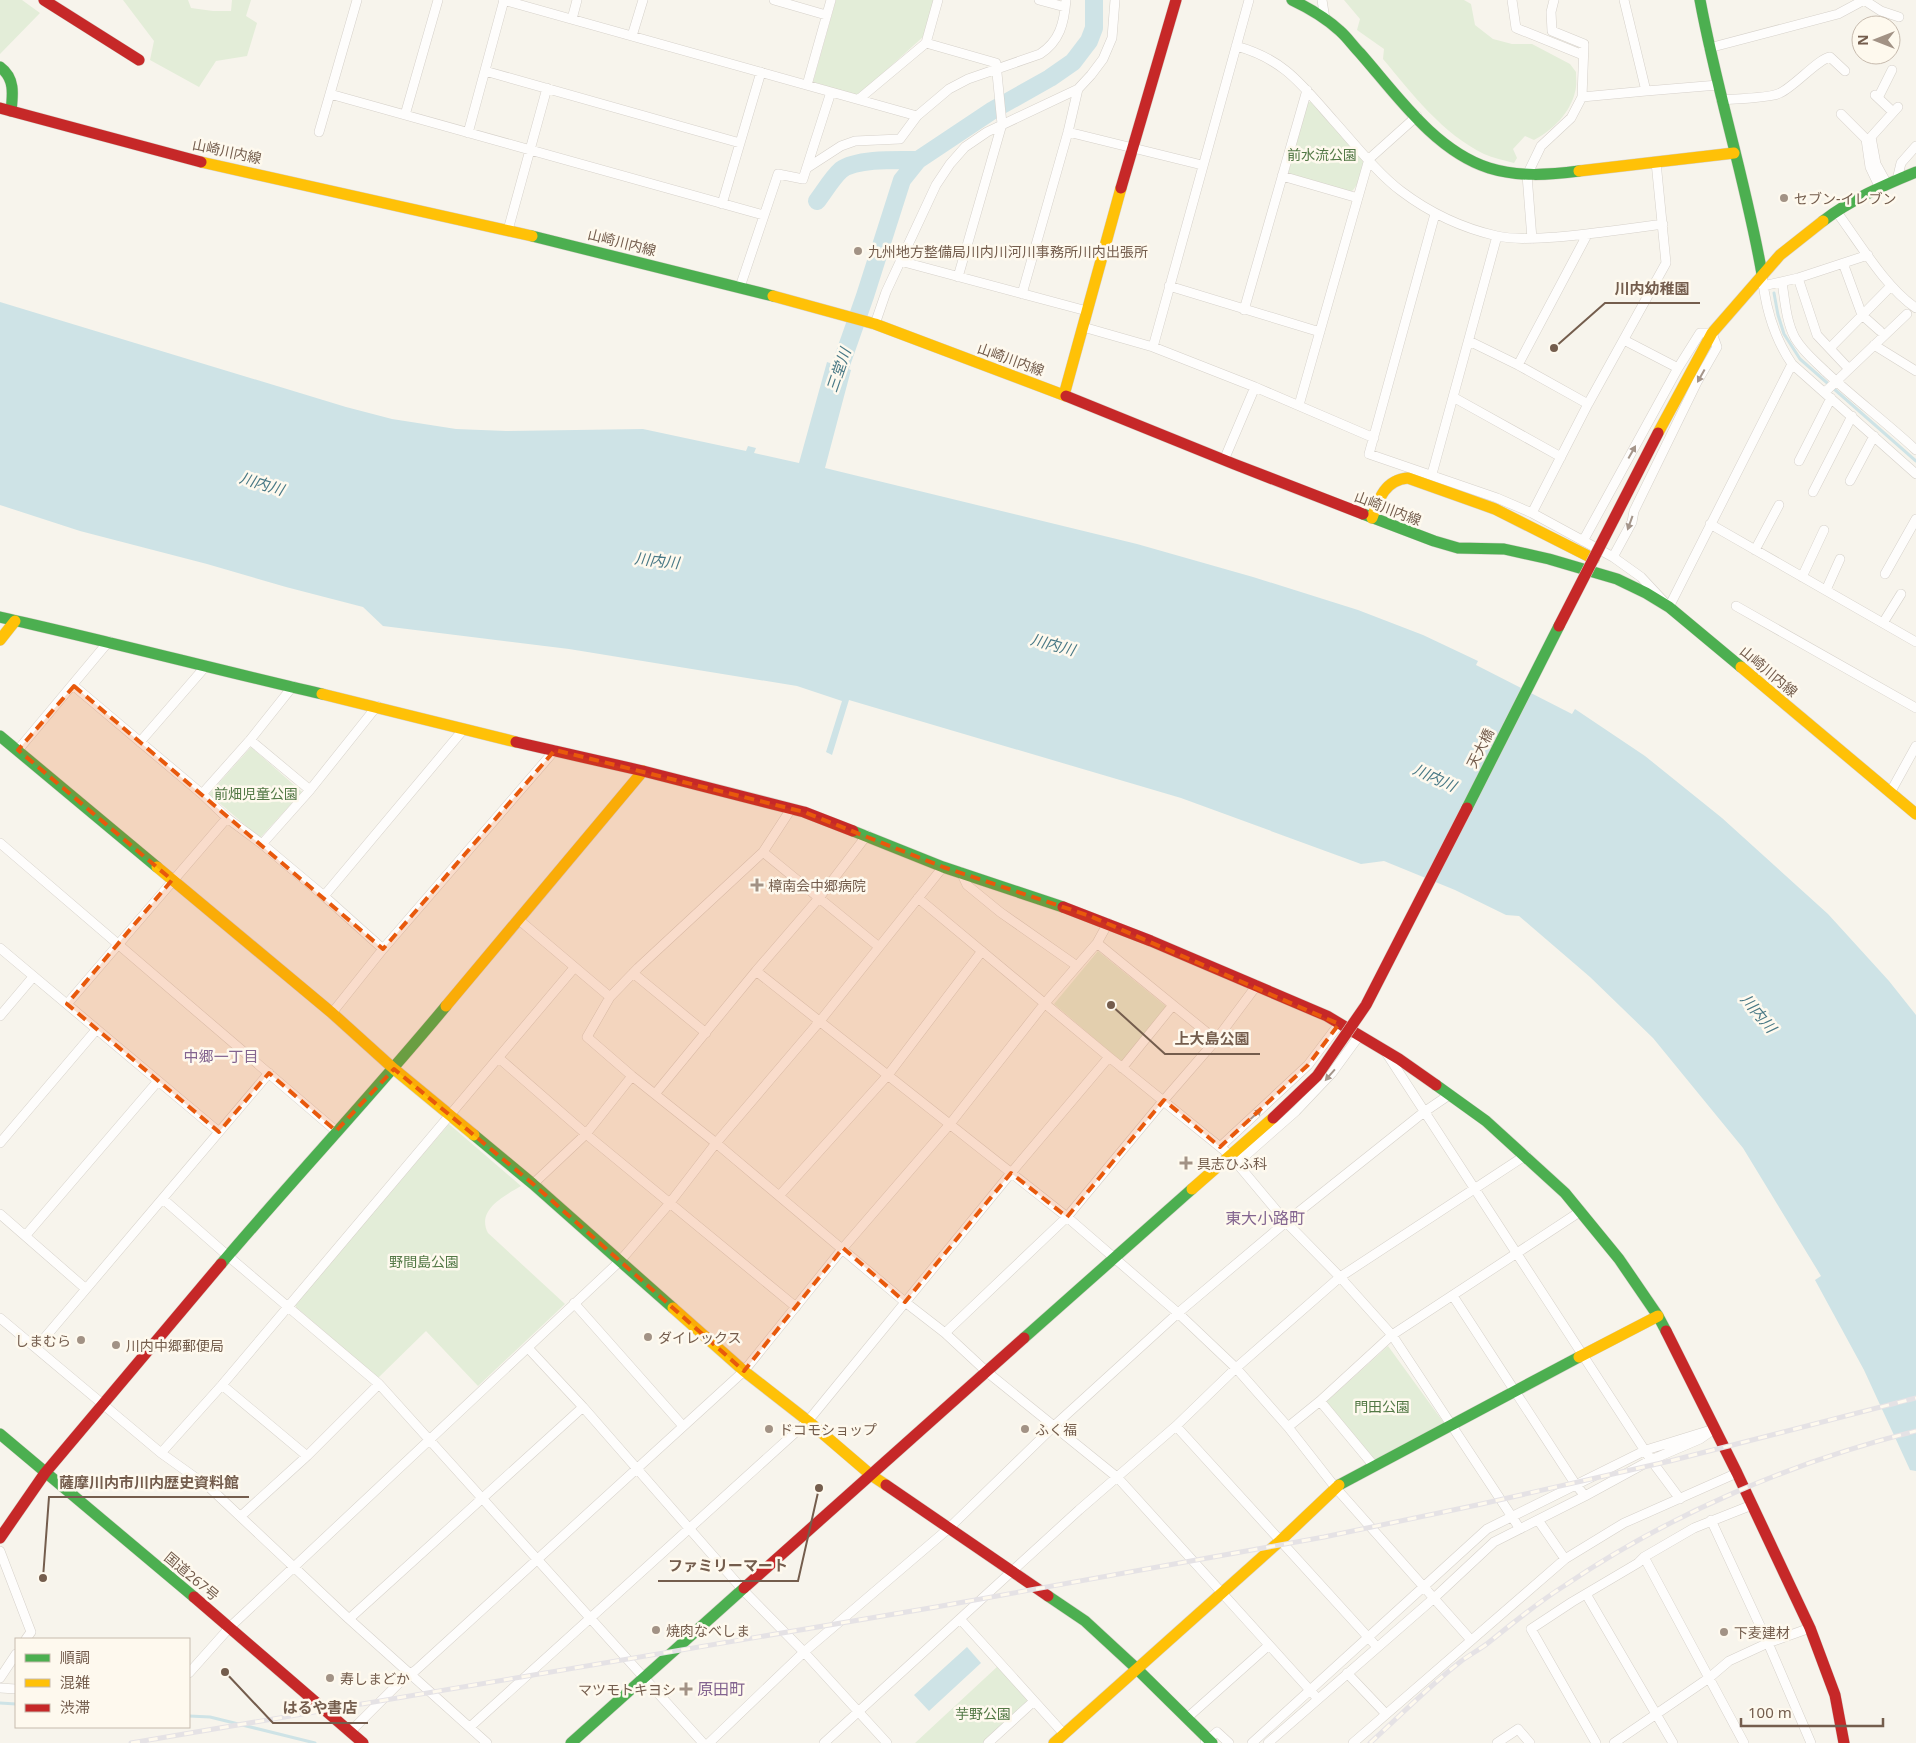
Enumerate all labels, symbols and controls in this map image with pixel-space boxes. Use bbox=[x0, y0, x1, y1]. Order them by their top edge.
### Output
north arrow bbox=[1851, 15, 1901, 65]
text: N bbox=[1853, 34, 1872, 46]
street label: 山崎川内線 bbox=[191, 134, 263, 168]
park label: 前水流公園 bbox=[1287, 145, 1357, 164]
place label: セブン-イレブン bbox=[1794, 189, 1897, 208]
marker: セブン-イレブン bbox=[1778, 192, 1790, 204]
street label: 山崎川内線 bbox=[586, 224, 658, 260]
place label: 九州地方整備局川内川河川事務所川内出張所 bbox=[868, 242, 1148, 261]
marker: 九州地方整備局川内川河川事務所川内出張所 bbox=[852, 245, 864, 257]
callout: 川内幼稚園 bbox=[1605, 273, 1700, 303]
text: 川内幼稚園 bbox=[1614, 278, 1690, 298]
street label: 山崎川内線 bbox=[975, 338, 1047, 380]
water label: 三堂川 bbox=[821, 344, 855, 395]
one-way arrow bbox=[1696, 370, 1705, 383]
one-way arrow bbox=[1628, 445, 1636, 459]
water label: 川内川 bbox=[238, 467, 288, 500]
street label: 山崎川内線 bbox=[1352, 487, 1424, 529]
one-way arrow bbox=[1626, 515, 1633, 530]
water label: 川内川 bbox=[634, 548, 682, 573]
water label: 川内川 bbox=[1029, 629, 1079, 660]
street label: 山崎川内線 bbox=[1736, 641, 1802, 701]
street label: 天大橋 bbox=[1462, 725, 1498, 771]
water label: 川内川 bbox=[1410, 758, 1461, 796]
park label: 前畑児童公園 bbox=[214, 784, 298, 803]
place label: 樟南会中郷病院 bbox=[768, 876, 866, 895]
marker: 樟南会中郷病院 bbox=[750, 878, 764, 892]
water label: 川内川 bbox=[1737, 989, 1782, 1038]
callout: 上大島公園 bbox=[1165, 1024, 1260, 1054]
text: 上大島公園 bbox=[1174, 1028, 1250, 1048]
district label: 中郷一丁目 bbox=[183, 1046, 259, 1066]
one-way arrow bbox=[1324, 1068, 1335, 1081]
one-way arrow bbox=[1250, 1108, 1262, 1120]
place label: 具志ひふ科 bbox=[1197, 1154, 1267, 1173]
marker: 具志ひふ科 bbox=[1179, 1156, 1193, 1170]
district label: 東大小路町 bbox=[1225, 1207, 1305, 1229]
park label: 野間島公園 bbox=[389, 1252, 459, 1271]
place label: ダイレックス bbox=[658, 1328, 742, 1347]
place label: しまむら bbox=[15, 1331, 71, 1350]
marker: ダイレックス bbox=[642, 1331, 654, 1343]
marker: しまむら bbox=[75, 1334, 87, 1346]
place label: 川内中郷郵便局 bbox=[126, 1336, 224, 1355]
marker: 川内中郷郵便局 bbox=[110, 1339, 122, 1351]
park label: 門田公園 bbox=[1354, 1397, 1410, 1416]
place label: ドコモショップ bbox=[779, 1420, 877, 1439]
place label: ふく福 bbox=[1035, 1420, 1077, 1439]
marker: ドコモショップ bbox=[763, 1423, 775, 1435]
marker: ふく福 bbox=[1019, 1423, 1031, 1435]
callout: 薩摩川内市川内歴史資料館 bbox=[49, 1467, 249, 1497]
text: 薩摩川内市川内歴史資料館 bbox=[59, 1472, 239, 1492]
street label: 国道267号 bbox=[161, 1548, 223, 1604]
callout: ファミリーマート bbox=[658, 1551, 798, 1581]
text: ファミリーマート bbox=[668, 1555, 788, 1575]
place label: 焼肉なべしま bbox=[666, 1621, 750, 1640]
place label: 下麦建材 bbox=[1734, 1623, 1790, 1642]
marker: 焼肉なべしま bbox=[650, 1624, 662, 1636]
marker: 下麦建材 bbox=[1718, 1626, 1730, 1638]
legend bbox=[15, 1638, 190, 1728]
text: 順調 bbox=[60, 1647, 90, 1667]
place label: 寿しまどか bbox=[340, 1669, 410, 1688]
text: 混雑 bbox=[60, 1672, 90, 1692]
marker: 寿しまどか bbox=[324, 1672, 336, 1684]
district label: 原田町 bbox=[697, 1678, 745, 1700]
place label: マツモトキヨシ bbox=[578, 1680, 676, 1699]
marker: マツモトキヨシ bbox=[680, 1683, 692, 1695]
callout: はるや書店 bbox=[273, 1693, 368, 1723]
scale bar bbox=[1741, 1696, 1884, 1728]
text: 渋滞 bbox=[60, 1697, 90, 1717]
text: はるや書店 bbox=[282, 1697, 358, 1717]
text: 100 m bbox=[1748, 1702, 1792, 1722]
park label: 芋野公園 bbox=[955, 1704, 1011, 1723]

